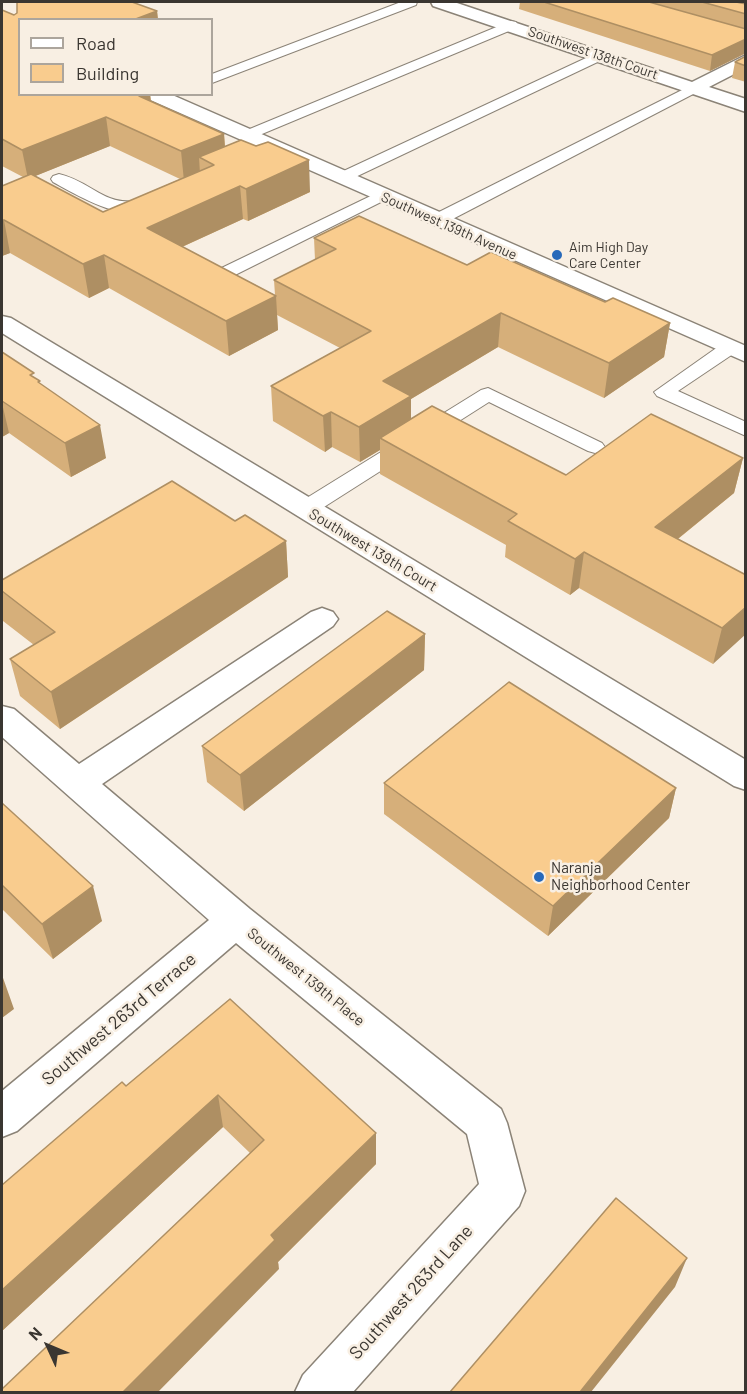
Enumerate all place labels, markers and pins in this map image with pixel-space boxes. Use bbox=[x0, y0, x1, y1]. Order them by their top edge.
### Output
place label: Aim High Day Care Center bbox=[569, 239, 648, 272]
marker: Aim High Day Care Center bbox=[550, 248, 564, 262]
place label: Naranja Neighborhood Center bbox=[551, 859, 690, 894]
marker: Naranja Neighborhood Center bbox=[532, 870, 546, 884]

